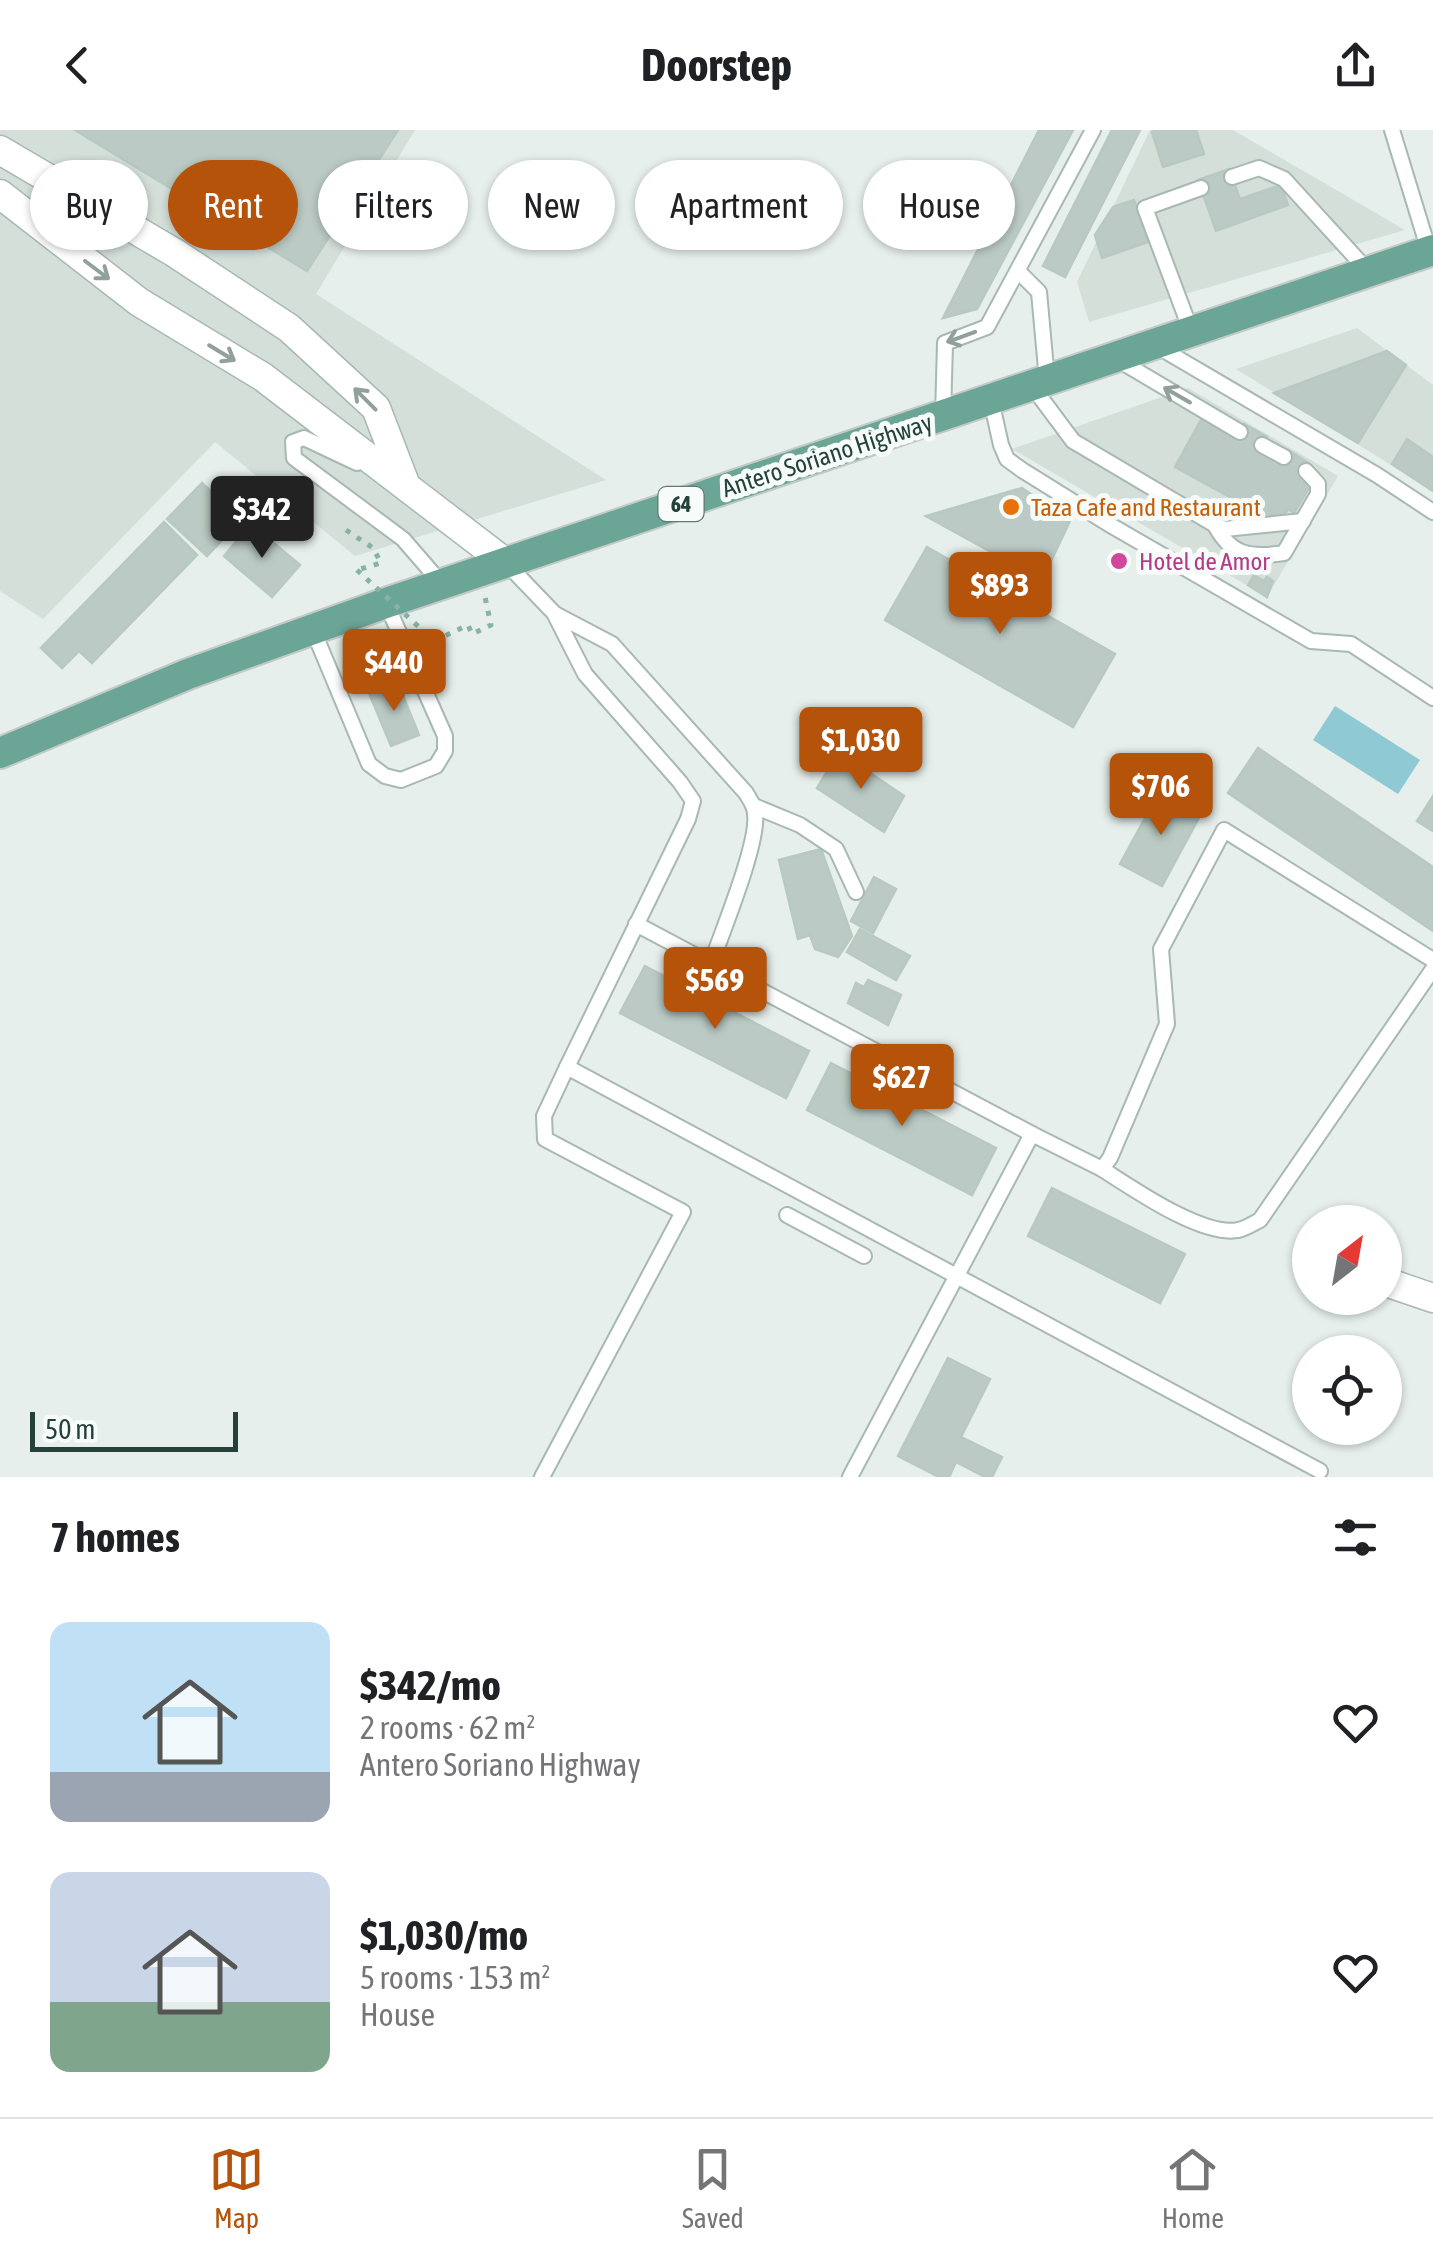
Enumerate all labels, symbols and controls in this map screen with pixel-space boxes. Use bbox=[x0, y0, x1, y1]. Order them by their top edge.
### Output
icon: back bbox=[50, 38, 105, 93]
icon: share bbox=[1328, 38, 1383, 93]
text: Doorstep bbox=[641, 39, 792, 91]
chip: Buy bbox=[30, 160, 148, 250]
chip: Rent bbox=[168, 160, 298, 250]
chip: Filters bbox=[318, 160, 468, 250]
chip: New bbox=[488, 160, 615, 250]
chip: Apartment bbox=[635, 160, 843, 250]
chip: House bbox=[863, 160, 1015, 250]
one-way arrow bbox=[83, 259, 110, 280]
one-way arrow bbox=[947, 329, 978, 347]
one-way arrow bbox=[207, 343, 236, 363]
one-way arrow bbox=[1163, 384, 1192, 404]
one-way arrow bbox=[354, 388, 378, 412]
street label: Antero Soriano Highway bbox=[718, 408, 936, 502]
pin: $342 bbox=[203, 476, 321, 561]
road number: 64 bbox=[658, 487, 704, 521]
text: $342 bbox=[233, 490, 291, 527]
place label: Taza Cafe and Restaurant bbox=[1031, 493, 1261, 521]
marker: Taza Cafe and Restaurant bbox=[1000, 496, 1022, 518]
place label: Hotel de Amor bbox=[1139, 547, 1270, 575]
marker: Hotel de Amor bbox=[1108, 550, 1130, 572]
pin: $893 bbox=[941, 552, 1059, 637]
text: $893 bbox=[971, 566, 1029, 603]
pin: $440 bbox=[335, 629, 453, 714]
text: $440 bbox=[365, 643, 423, 680]
pin: $1,030 bbox=[780, 707, 942, 792]
text: $1,030 bbox=[821, 721, 901, 758]
pin: $706 bbox=[1102, 753, 1220, 838]
text: $706 bbox=[1132, 767, 1190, 804]
pin: $569 bbox=[656, 947, 774, 1032]
text: $569 bbox=[686, 961, 744, 998]
pin: $627 bbox=[843, 1044, 961, 1129]
text: $627 bbox=[873, 1058, 931, 1095]
north arrow bbox=[1292, 1205, 1402, 1315]
map controls bbox=[1292, 1205, 1402, 1445]
button: locate bbox=[1292, 1335, 1402, 1445]
scale bar bbox=[30, 1407, 238, 1452]
text: 50 m bbox=[45, 1413, 95, 1445]
icon: filters bbox=[1328, 1510, 1383, 1565]
text: 7 homes bbox=[50, 1513, 180, 1561]
text: $342/mo bbox=[360, 1661, 501, 1709]
icon: home bbox=[130, 1662, 250, 1782]
icon: heart bbox=[1328, 1695, 1383, 1750]
text: 2 rooms · 62 m² bbox=[360, 1709, 535, 1746]
text: Antero Soriano Highway bbox=[360, 1746, 641, 1783]
text: $1,030/mo bbox=[360, 1911, 528, 1959]
icon: home bbox=[130, 1912, 250, 2032]
icon: heart bbox=[1328, 1945, 1383, 2000]
text: 5 rooms · 153 m² bbox=[360, 1959, 550, 1996]
text: House bbox=[360, 1996, 435, 2033]
tab: Map bbox=[209, 2142, 264, 2234]
tab: Saved bbox=[682, 2142, 744, 2234]
tab: Home bbox=[1162, 2142, 1224, 2234]

